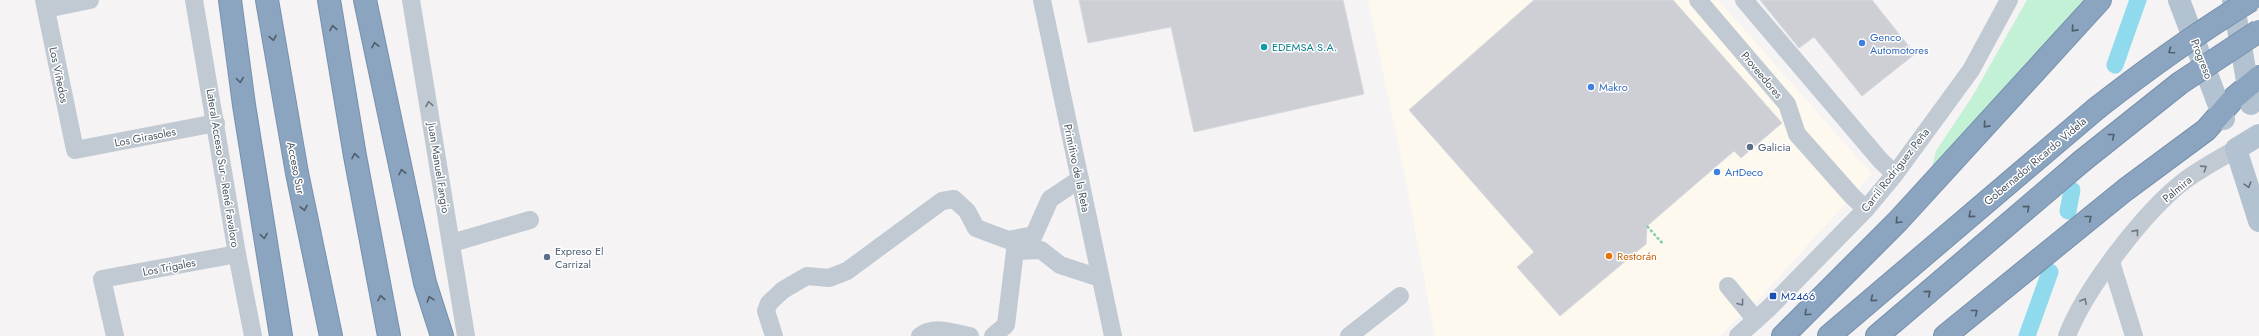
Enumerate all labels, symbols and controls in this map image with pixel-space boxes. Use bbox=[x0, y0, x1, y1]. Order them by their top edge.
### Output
one-way arrow bbox=[2071, 24, 2078, 32]
one-way arrow bbox=[329, 25, 338, 31]
place label: Genco Automotores bbox=[1870, 29, 1929, 58]
one-way arrow bbox=[269, 35, 277, 42]
street label: Progreso bbox=[2187, 37, 2217, 81]
marker: Genco Automotores bbox=[1857, 38, 1867, 48]
place label: EDEMSA S.A. bbox=[1272, 39, 1337, 55]
one-way arrow bbox=[371, 42, 379, 48]
marker: EDEMSA S.A. bbox=[1259, 42, 1269, 52]
street label: Los Viñedos bbox=[45, 45, 73, 105]
one-way arrow bbox=[2168, 46, 2175, 54]
street label: Proveedores bbox=[1737, 48, 1787, 102]
one-way arrow bbox=[235, 77, 244, 83]
place label: Makro bbox=[1599, 79, 1628, 95]
marker: Makro bbox=[1586, 82, 1596, 92]
street label: Lateral Acceso Sur - René Favaloro bbox=[203, 88, 243, 248]
one-way arrow bbox=[425, 101, 433, 107]
street label: Gobernador Ricardo Videla bbox=[1980, 113, 2090, 209]
street label: Juan Manuel Fangio bbox=[424, 120, 454, 214]
one-way arrow bbox=[1984, 121, 1991, 128]
street label: Los Girasoles bbox=[113, 123, 178, 151]
street label: Primitivo de la Reta bbox=[1060, 123, 1094, 213]
street label: Carril Rodríguez Peña bbox=[1857, 125, 1933, 215]
one-way arrow bbox=[2107, 134, 2114, 141]
place label: Galicia bbox=[1758, 139, 1791, 155]
street label: Acceso Sur bbox=[283, 141, 309, 196]
marker: Galicia bbox=[1745, 142, 1755, 152]
one-way arrow bbox=[351, 153, 360, 159]
place label: ArtDeco bbox=[1725, 164, 1763, 180]
one-way arrow bbox=[2200, 166, 2207, 173]
marker: ArtDeco bbox=[1712, 167, 1722, 177]
one-way arrow bbox=[398, 169, 406, 175]
street label: Palmira bbox=[2159, 172, 2195, 206]
one-way arrow bbox=[2243, 181, 2252, 188]
one-way arrow bbox=[299, 205, 308, 211]
one-way arrow bbox=[2022, 206, 2030, 213]
one-way arrow bbox=[1969, 210, 1976, 217]
one-way arrow bbox=[1896, 216, 1903, 224]
one-way arrow bbox=[2084, 216, 2091, 223]
one-way arrow bbox=[2131, 229, 2138, 236]
one-way arrow bbox=[259, 233, 268, 240]
place label: Expreso El Carrizal bbox=[555, 243, 604, 272]
place label: Restorán bbox=[1617, 248, 1657, 264]
marker: Restorán bbox=[1604, 251, 1614, 261]
marker: Expreso El Carrizal bbox=[542, 252, 552, 262]
street label: Los Trigales bbox=[141, 254, 197, 280]
place label: M2466 bbox=[1781, 288, 1815, 304]
one-way arrow bbox=[1924, 290, 1931, 297]
marker: M2466 bbox=[1768, 291, 1778, 301]
one-way arrow bbox=[377, 295, 386, 301]
one-way arrow bbox=[426, 295, 435, 302]
one-way arrow bbox=[1870, 295, 1877, 302]
one-way arrow bbox=[2080, 298, 2087, 305]
one-way arrow bbox=[1737, 299, 1744, 306]
one-way arrow bbox=[1804, 308, 1812, 316]
one-way arrow bbox=[1971, 309, 1978, 316]

